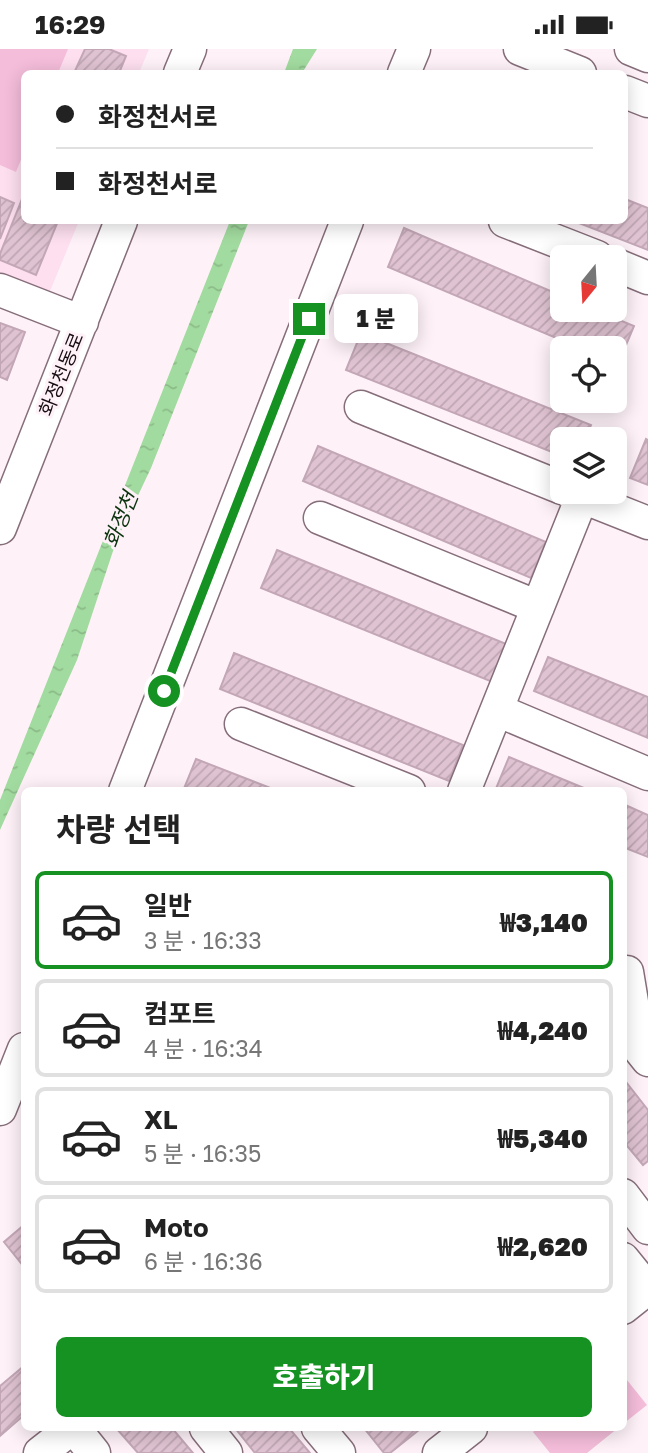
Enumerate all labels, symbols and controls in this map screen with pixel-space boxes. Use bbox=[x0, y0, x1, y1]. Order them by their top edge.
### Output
text: 16:29 bbox=[35, 9, 106, 40]
text: 화정천서로 bbox=[98, 101, 218, 132]
text: 화정천서로 bbox=[98, 168, 218, 199]
north arrow bbox=[550, 245, 626, 322]
map controls bbox=[550, 245, 627, 504]
callout: 1 분 bbox=[334, 295, 418, 343]
route end bbox=[293, 303, 325, 335]
text: 1 분 bbox=[356, 304, 396, 332]
street label: 화정천동로 bbox=[34, 329, 88, 419]
button: locate bbox=[550, 336, 627, 413]
button: layers bbox=[550, 427, 627, 504]
water label: 화정천 bbox=[97, 485, 144, 551]
route start bbox=[148, 675, 180, 707]
text: 차량 선택 bbox=[56, 810, 182, 848]
icon: car bbox=[60, 889, 123, 952]
text: 일반 bbox=[144, 890, 192, 921]
text: ₩3,140 bbox=[500, 907, 588, 938]
text: 3 분 · 16:33 bbox=[144, 926, 262, 954]
icon: car bbox=[60, 997, 123, 1060]
text: 컴포트 bbox=[144, 998, 216, 1029]
text: ₩4,240 bbox=[498, 1015, 588, 1046]
text: 4 분 · 16:34 bbox=[144, 1034, 263, 1062]
text: XL bbox=[144, 1104, 178, 1135]
icon: car bbox=[60, 1105, 123, 1168]
text: ₩5,340 bbox=[497, 1123, 588, 1154]
text: 5 분 · 16:35 bbox=[144, 1139, 261, 1167]
text: Moto bbox=[144, 1212, 209, 1243]
icon: car bbox=[60, 1213, 123, 1276]
text: ₩2,620 bbox=[498, 1231, 588, 1262]
text: 6 분 · 16:36 bbox=[144, 1247, 263, 1275]
button: 호출하기 bbox=[56, 1337, 592, 1417]

